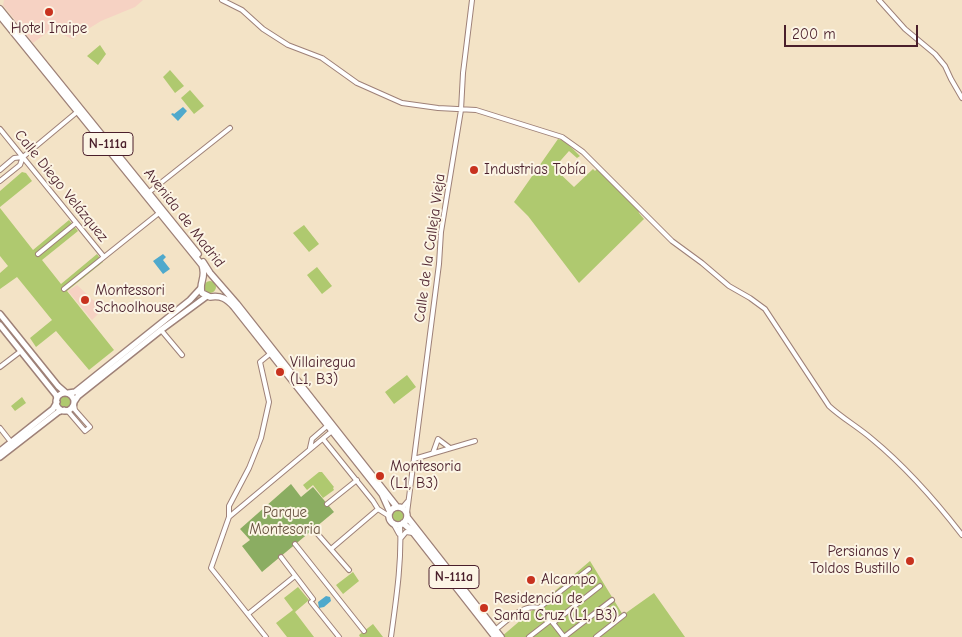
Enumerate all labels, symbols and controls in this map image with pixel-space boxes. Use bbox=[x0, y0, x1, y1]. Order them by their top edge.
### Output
marker: Hotel Iraipe bbox=[43, 6, 55, 18]
scale bar bbox=[787, 15, 921, 47]
place label: Hotel Iraipe bbox=[11, 20, 87, 38]
text: 200 m bbox=[792, 25, 836, 43]
street label: Calle Diego Velázquez bbox=[10, 126, 112, 246]
road number: N-111a bbox=[83, 132, 133, 156]
place label: Industrias Tobía bbox=[484, 161, 586, 179]
marker: Industrias Tobía bbox=[468, 164, 480, 176]
street label: Avenida de Madrid bbox=[140, 165, 228, 271]
street label: Calle de la Calleja Vieja bbox=[411, 172, 449, 324]
place label: Montessori Schoolhouse bbox=[95, 282, 175, 317]
marker: Montessori Schoolhouse bbox=[79, 294, 91, 306]
place label: Villairegua (L1, B3) bbox=[290, 354, 356, 389]
marker: Villairegua (L1, B3) bbox=[274, 366, 286, 378]
place label: Montesoria (L1, B3) bbox=[390, 458, 461, 493]
marker: Montesoria (L1, B3) bbox=[374, 470, 386, 482]
park label: Parque Montesoria bbox=[249, 504, 321, 539]
place label: Persianas y Toldos Bustillo bbox=[810, 543, 900, 578]
marker: Persianas y Toldos Bustillo bbox=[904, 555, 916, 567]
road number: N-111a bbox=[429, 566, 479, 588]
place label: Alcampo bbox=[541, 571, 596, 589]
marker: Alcampo bbox=[525, 574, 537, 586]
place label: Residencia de Santa Cruz (L1, B3) bbox=[494, 590, 617, 625]
marker: Residencia de Santa Cruz (L1, B3) bbox=[478, 602, 490, 614]

